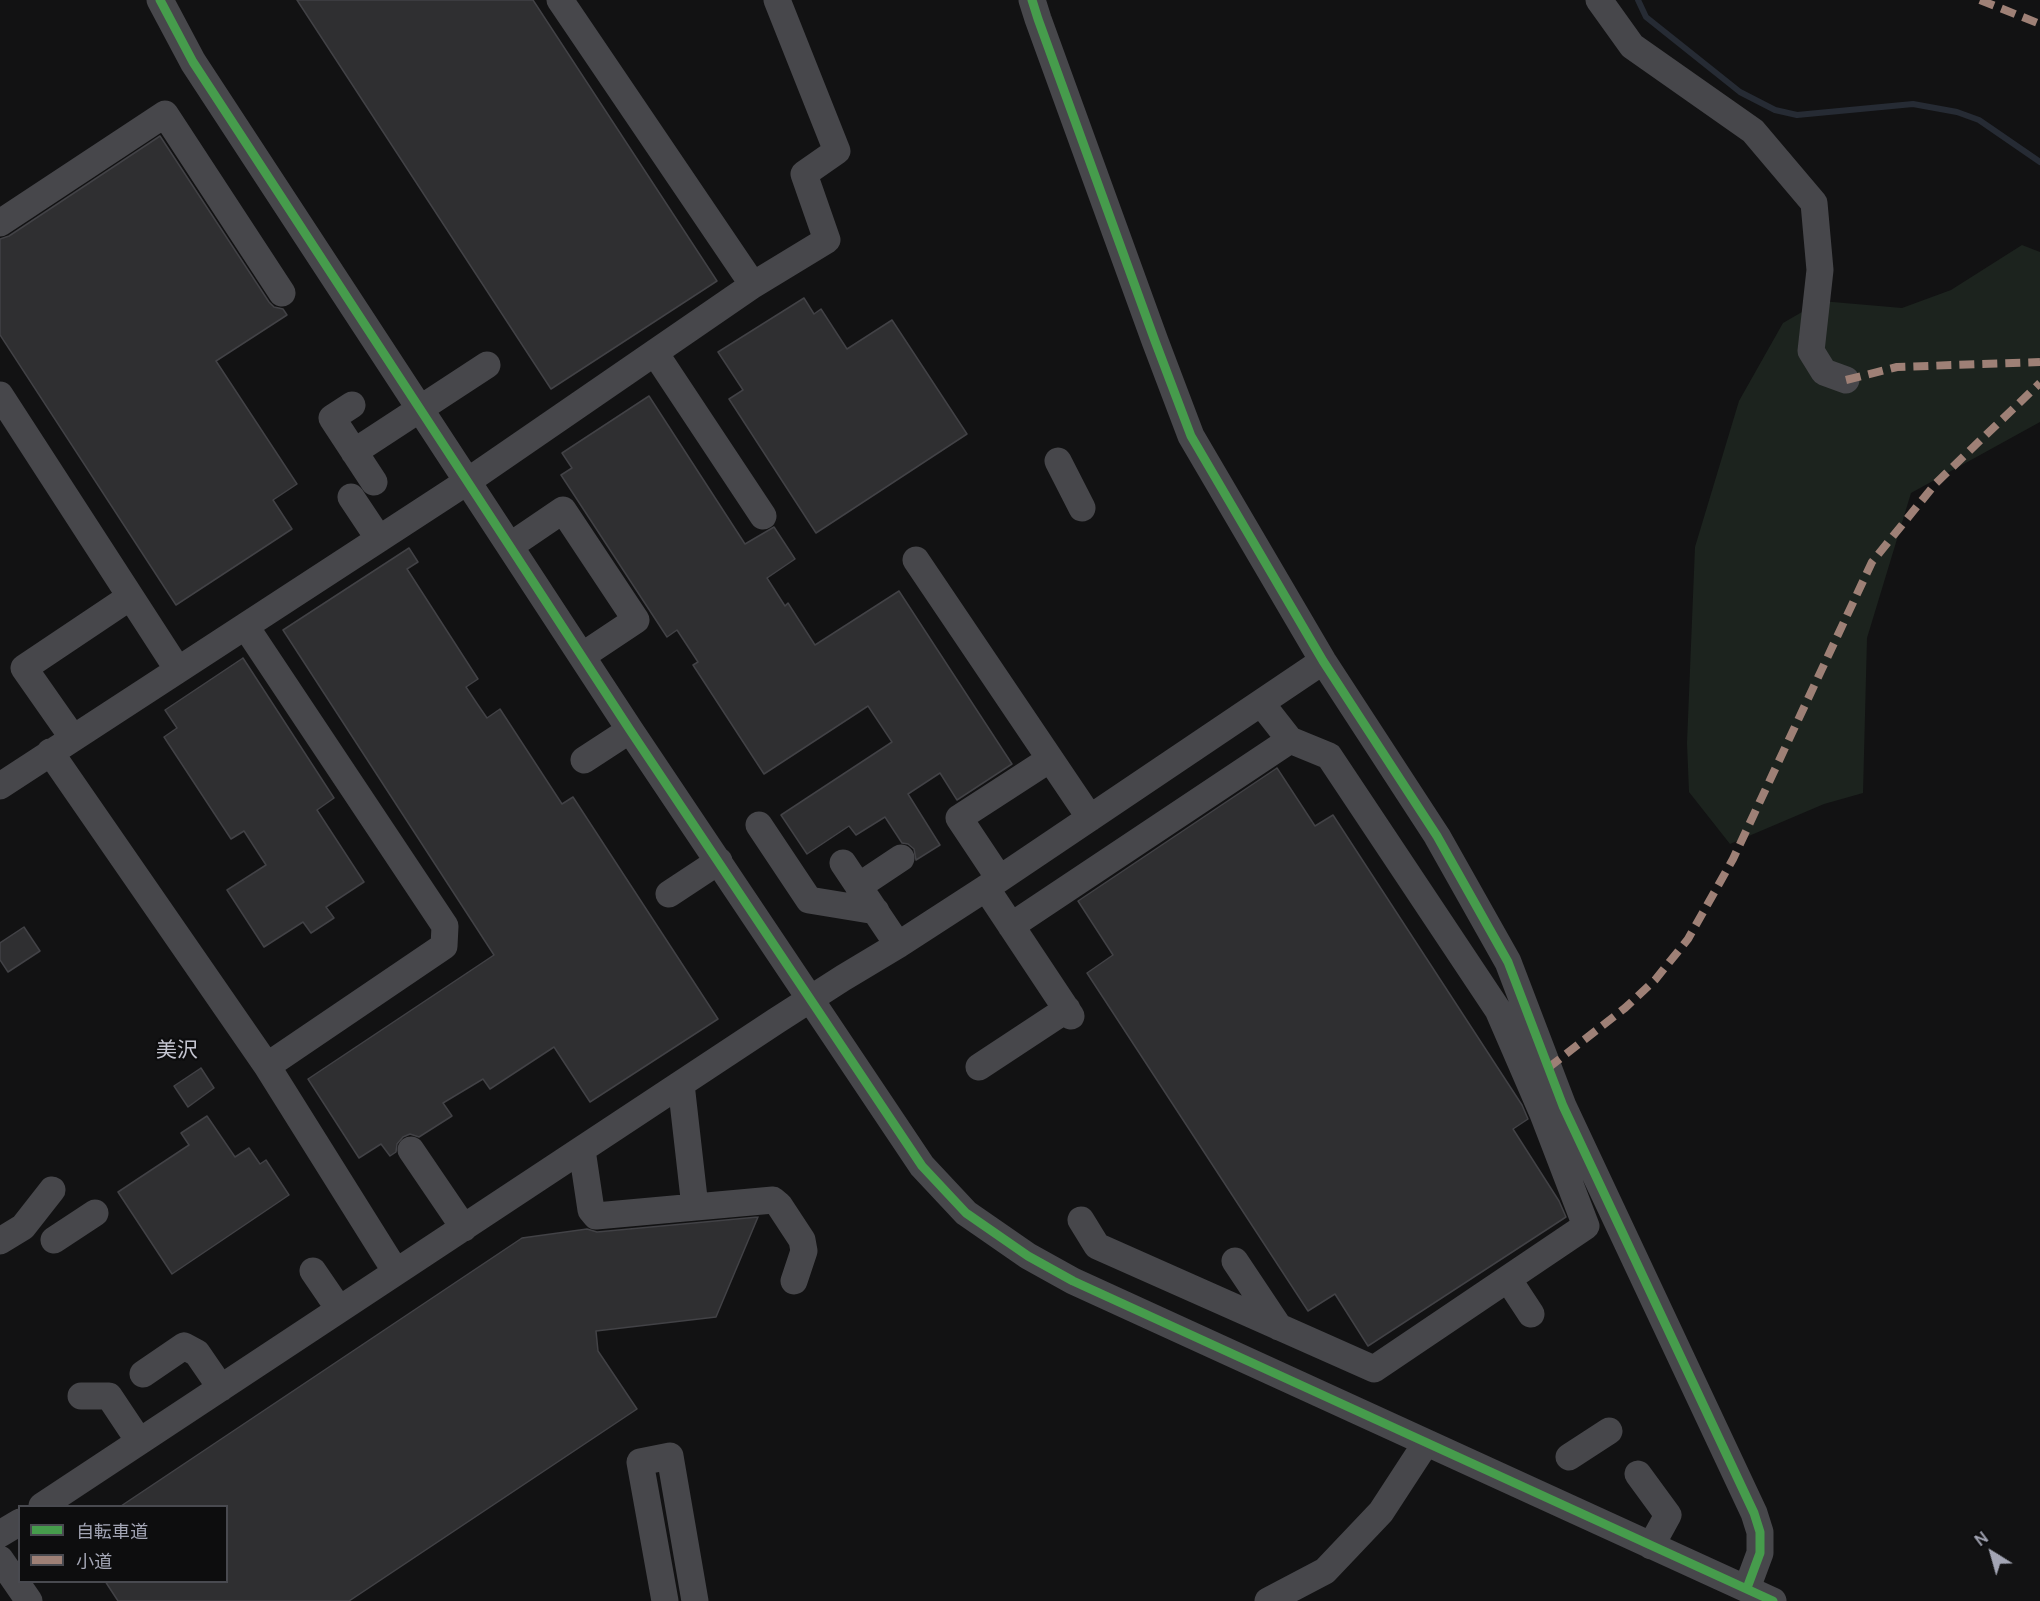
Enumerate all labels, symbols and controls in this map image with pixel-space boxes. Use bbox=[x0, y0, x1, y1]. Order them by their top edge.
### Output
district label: 美沢 bbox=[156, 1038, 198, 1064]
legend bbox=[18, 1505, 228, 1583]
text: 自転車道 bbox=[76, 1519, 148, 1543]
north arrow bbox=[1962, 1523, 2022, 1583]
text: N bbox=[1970, 1526, 1992, 1551]
text: 小道 bbox=[76, 1549, 112, 1573]

